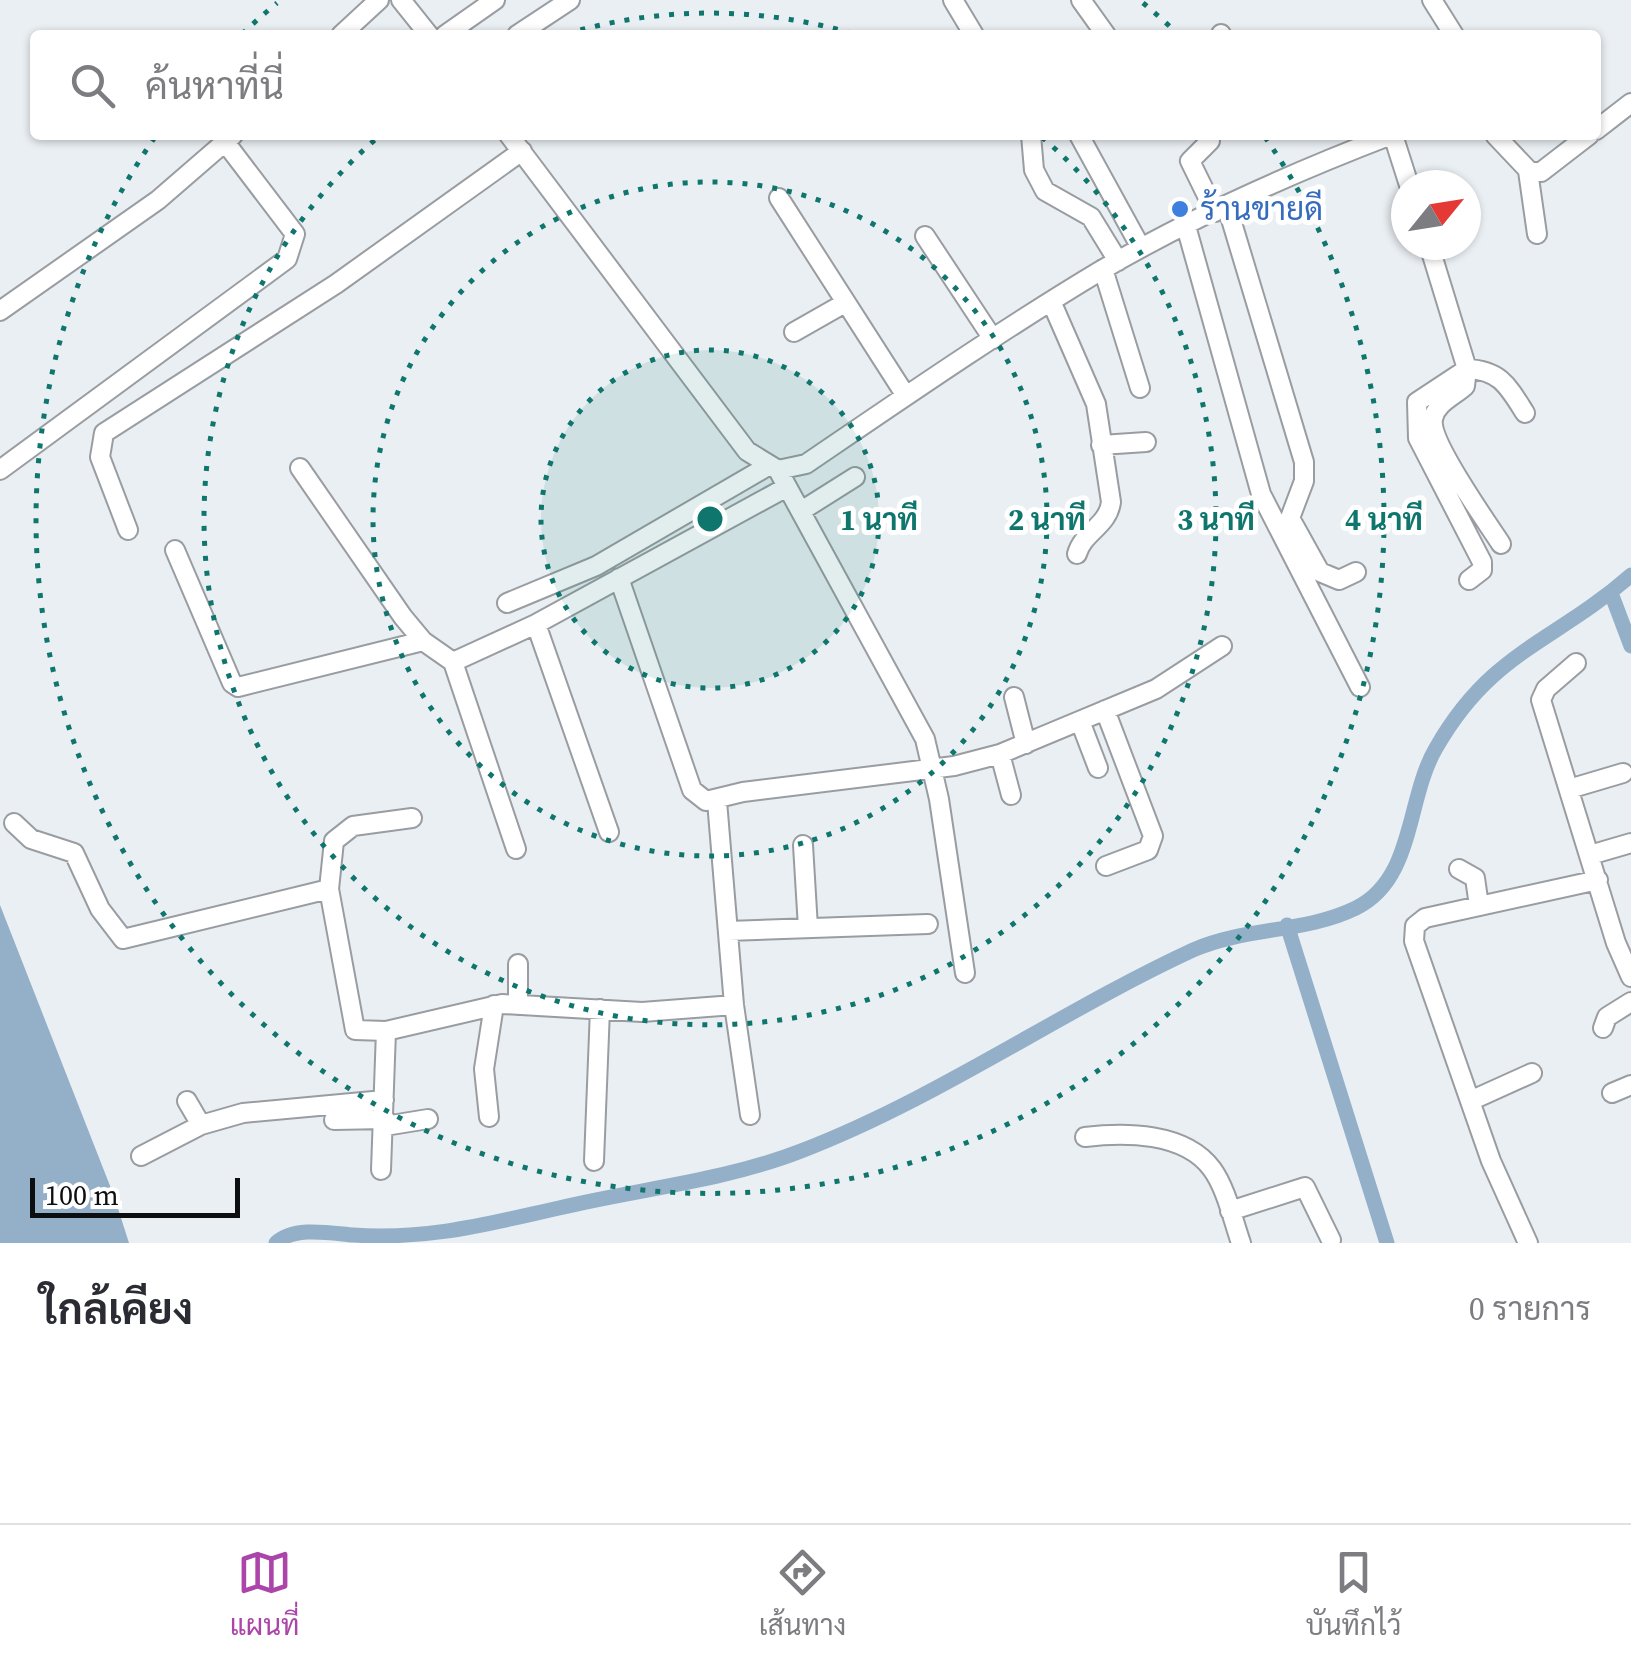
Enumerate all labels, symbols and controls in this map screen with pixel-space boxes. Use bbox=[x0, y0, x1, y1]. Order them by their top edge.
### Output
search box bbox=[30, 30, 1601, 140]
icon: search bbox=[65, 58, 120, 113]
text: ค้นหาที่นี่ bbox=[145, 60, 284, 112]
north arrow bbox=[1391, 170, 1481, 260]
place label: ร้านขายดี bbox=[1200, 187, 1323, 231]
marker: ร้านขายดี bbox=[1169, 198, 1191, 220]
text: 1 นาที bbox=[840, 499, 918, 540]
text: 2 นาที bbox=[1008, 499, 1086, 540]
text: 3 นาที bbox=[1177, 499, 1255, 540]
text: 4 นาที bbox=[1345, 499, 1423, 540]
centre of rings bbox=[692, 501, 728, 537]
scale bar bbox=[30, 1173, 240, 1218]
text: 100 m bbox=[45, 1176, 119, 1214]
text: ใกล้เคียง bbox=[40, 1280, 193, 1338]
text: 0 รายการ bbox=[1469, 1287, 1591, 1331]
tab: แผนที่ bbox=[230, 1545, 300, 1644]
tab: เส้นทาง bbox=[759, 1545, 846, 1644]
tab: บันทึกไว้ bbox=[1306, 1545, 1401, 1644]

